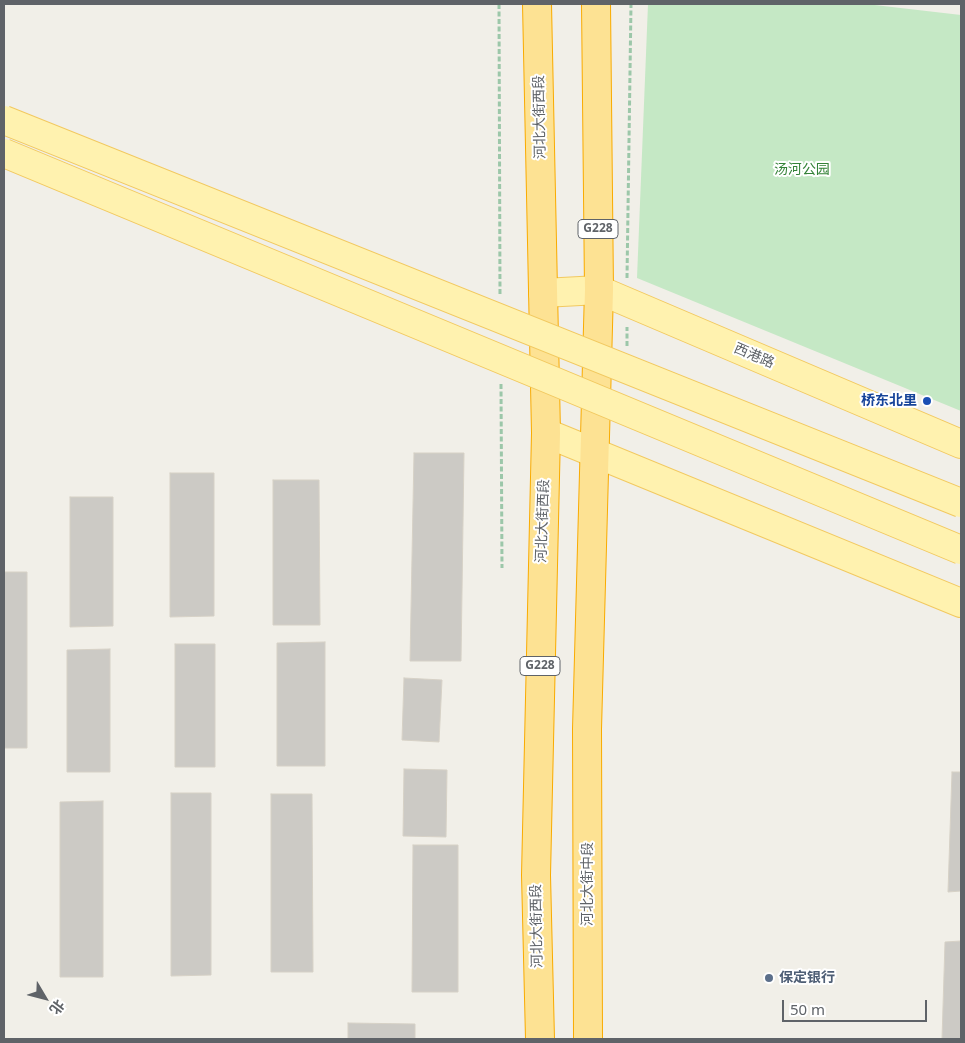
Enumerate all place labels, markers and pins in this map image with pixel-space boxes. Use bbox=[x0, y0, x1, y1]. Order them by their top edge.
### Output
place label: 桥东北里 bbox=[861, 393, 917, 409]
marker: 桥东北里 bbox=[921, 395, 933, 407]
place label: 保定银行 bbox=[779, 970, 835, 986]
marker: 保定银行 bbox=[763, 972, 775, 984]

